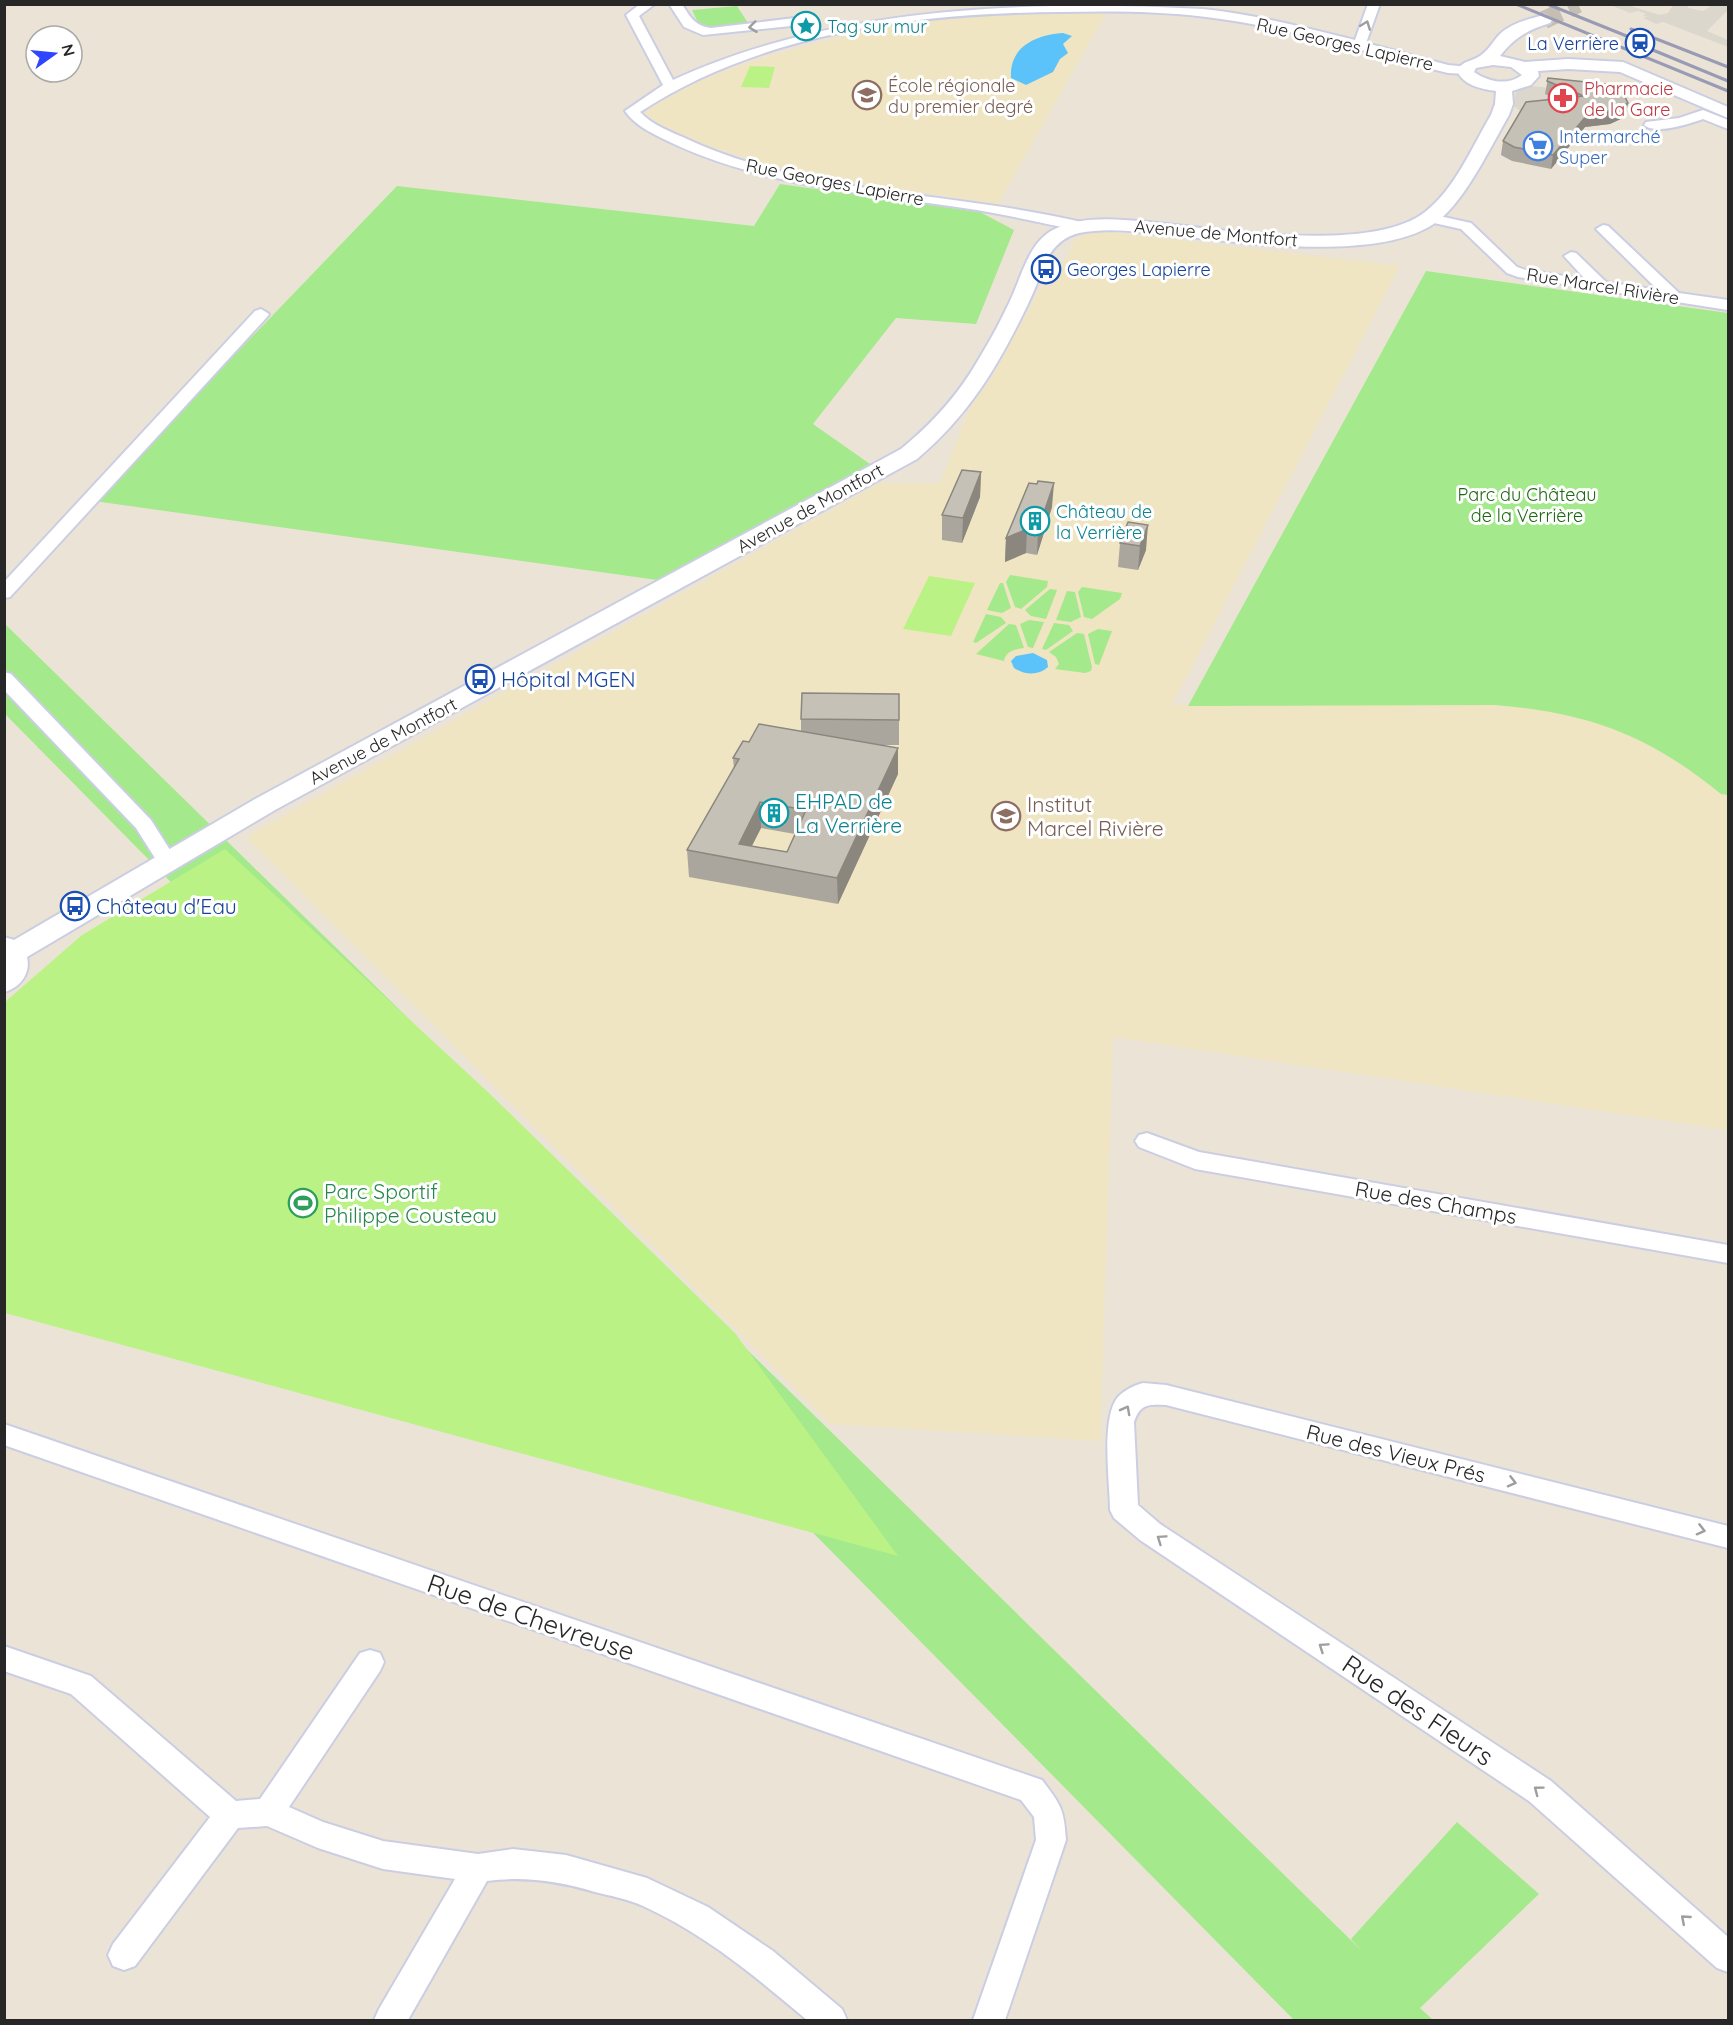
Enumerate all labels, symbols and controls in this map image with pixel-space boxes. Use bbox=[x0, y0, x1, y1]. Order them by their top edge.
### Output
place icon: Tag sur mur bbox=[790, 10, 822, 42]
street label: Rue Georges Lapierre bbox=[1254, 12, 1436, 76]
place label: Tag sur mur bbox=[827, 15, 927, 38]
one-way arrow bbox=[748, 20, 757, 33]
one-way arrow bbox=[1359, 20, 1372, 31]
north arrow bbox=[24, 24, 84, 84]
station icon: La Verrière bbox=[1624, 27, 1656, 59]
place label: La Verrière bbox=[1527, 32, 1619, 55]
text: N bbox=[57, 42, 80, 58]
place label: École régionale du premier degré bbox=[888, 74, 1033, 118]
place label: Pharmacie de la Gare bbox=[1584, 77, 1673, 121]
school or university icon: École régionale du premier degré bbox=[851, 79, 883, 111]
pharmacy icon: Pharmacie de la Gare bbox=[1547, 82, 1579, 114]
place label: Intermarché Super bbox=[1559, 125, 1661, 169]
supermarket icon: Intermarché Super bbox=[1522, 130, 1554, 162]
street label: Rue Georges Lapierre bbox=[744, 153, 926, 211]
street label: Avenue de Montfort bbox=[1133, 214, 1299, 252]
bus stop icon: Georges Lapierre bbox=[1030, 253, 1062, 285]
place label: Georges Lapierre bbox=[1067, 258, 1211, 281]
street label: Rue Marcel Rivière bbox=[1525, 263, 1681, 309]
street label: Avenue de Montfort bbox=[733, 458, 887, 558]
park label: Parc du Château de la Verrière bbox=[1458, 483, 1596, 527]
place label: Château de la Verrière bbox=[1056, 500, 1152, 544]
building icon: Château de la Verrière bbox=[1019, 505, 1051, 537]
bus stop icon: Hôpital MGEN bbox=[464, 663, 496, 695]
place label: Hôpital MGEN bbox=[501, 666, 636, 692]
street label: Avenue de Montfort bbox=[305, 692, 461, 790]
place label: EHPAD de La Verrière bbox=[795, 788, 902, 838]
place label: Institut Marcel Rivière bbox=[1027, 791, 1164, 841]
building icon: EHPAD de La Verrière bbox=[758, 797, 790, 829]
school or university icon: Institut Marcel Rivière bbox=[990, 800, 1022, 832]
bus stop icon: Château d'Eau bbox=[59, 890, 91, 922]
place label: Château d'Eau bbox=[96, 893, 237, 919]
street label: Rue des Champs bbox=[1353, 1175, 1519, 1229]
place label: Parc Sportif Philippe Cousteau bbox=[324, 1178, 497, 1228]
sports icon: Parc Sportif Philippe Cousteau bbox=[287, 1187, 319, 1219]
one-way arrow bbox=[1119, 1405, 1131, 1416]
street label: Rue des Vieux Prés bbox=[1304, 1418, 1488, 1488]
one-way arrow bbox=[1507, 1475, 1517, 1488]
one-way arrow bbox=[1695, 1523, 1706, 1535]
one-way arrow bbox=[1157, 1535, 1168, 1546]
street label: Rue de Chevreuse bbox=[423, 1566, 639, 1668]
one-way arrow bbox=[1319, 1643, 1330, 1654]
street label: Rue des Fleurs bbox=[1336, 1647, 1500, 1773]
one-way arrow bbox=[1534, 1787, 1545, 1798]
one-way arrow bbox=[1681, 1915, 1691, 1926]

